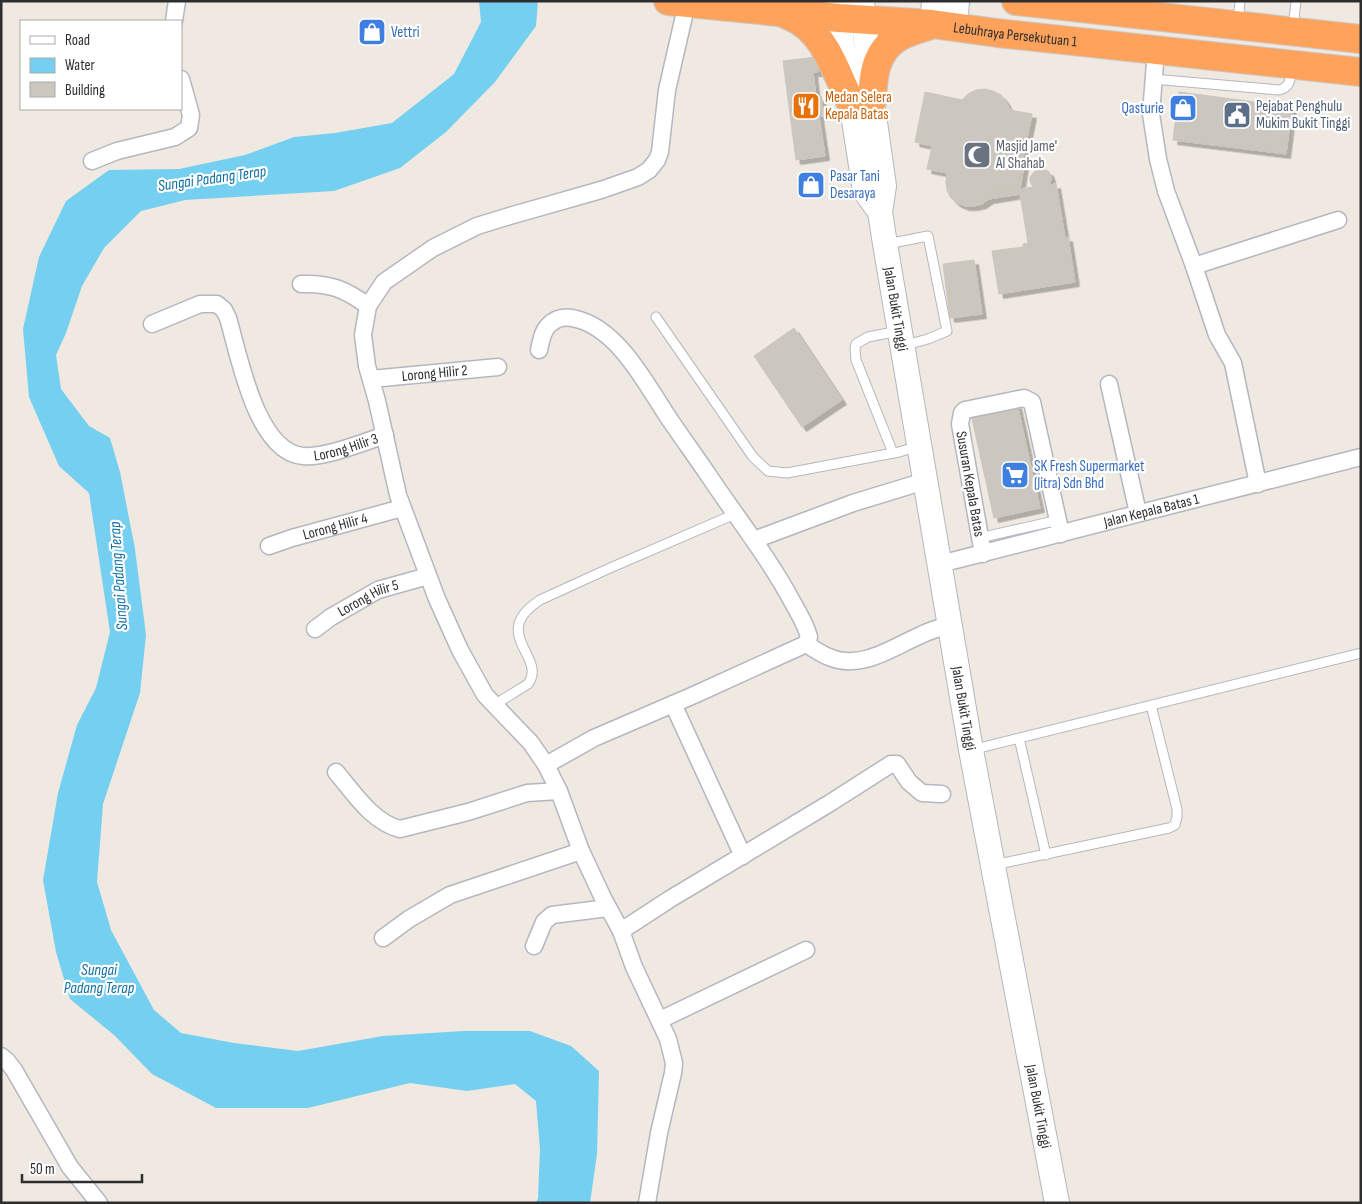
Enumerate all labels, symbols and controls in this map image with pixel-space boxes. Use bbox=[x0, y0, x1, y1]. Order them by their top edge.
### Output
shop icon: Vettri bbox=[357, 17, 387, 47]
street label: Lebuhraya Persekutuan 1 bbox=[952, 18, 1079, 51]
legend bbox=[20, 20, 182, 110]
place label: Vettri bbox=[391, 23, 420, 42]
text: Road bbox=[65, 31, 90, 50]
text: Water bbox=[65, 56, 96, 75]
text: Building bbox=[65, 81, 105, 100]
place label: Medan Selera Kepala Batas bbox=[825, 88, 892, 124]
restaurant icon: Medan Selera Kepala Batas bbox=[791, 91, 821, 121]
shop icon: Qasturie bbox=[1168, 93, 1198, 123]
place label: Pejabat Penghulu Mukim Bukit Tinggi bbox=[1256, 97, 1350, 133]
place label: Qasturie bbox=[1122, 99, 1164, 118]
public building icon: Pejabat Penghulu Mukim Bukit Tinggi bbox=[1222, 100, 1252, 130]
place label: Masjid Jame' Al Shahab bbox=[995, 137, 1057, 173]
mosque icon: Masjid Jame' Al Shahab bbox=[962, 140, 992, 170]
water label: Sungai Padang Terap bbox=[157, 162, 268, 196]
place label: Pasar Tani Desaraya bbox=[830, 167, 880, 203]
shop icon: Pasar Tani Desaraya bbox=[796, 170, 826, 200]
street label: Jalan Bukit Tinggi bbox=[879, 265, 913, 353]
street label: Lorong Hilir 2 bbox=[401, 360, 468, 386]
street label: Lorong Hilir 3 bbox=[312, 429, 381, 465]
street label: Susuran Kepala Batas bbox=[951, 430, 989, 538]
place label: SK Fresh Supermarket (Jitra) Sdn Bhd bbox=[1034, 457, 1145, 493]
supermarket icon: SK Fresh Supermarket (Jitra) Sdn Bhd bbox=[1000, 460, 1030, 490]
street label: Jalan Kepala Batas 1 bbox=[1101, 489, 1202, 532]
street label: Lorong Hilir 4 bbox=[301, 508, 369, 544]
water label: Sungai Padang Terap bbox=[106, 520, 132, 631]
street label: Lorong Hilir 5 bbox=[334, 575, 400, 621]
street label: Jalan Bukit Tinggi bbox=[947, 664, 980, 752]
water label: Sungai Padang Terap bbox=[64, 961, 135, 998]
street label: Jalan Bukit Tinggi bbox=[1021, 1062, 1056, 1150]
scale bar bbox=[22, 1152, 142, 1184]
text: 50 m bbox=[30, 1160, 55, 1179]

